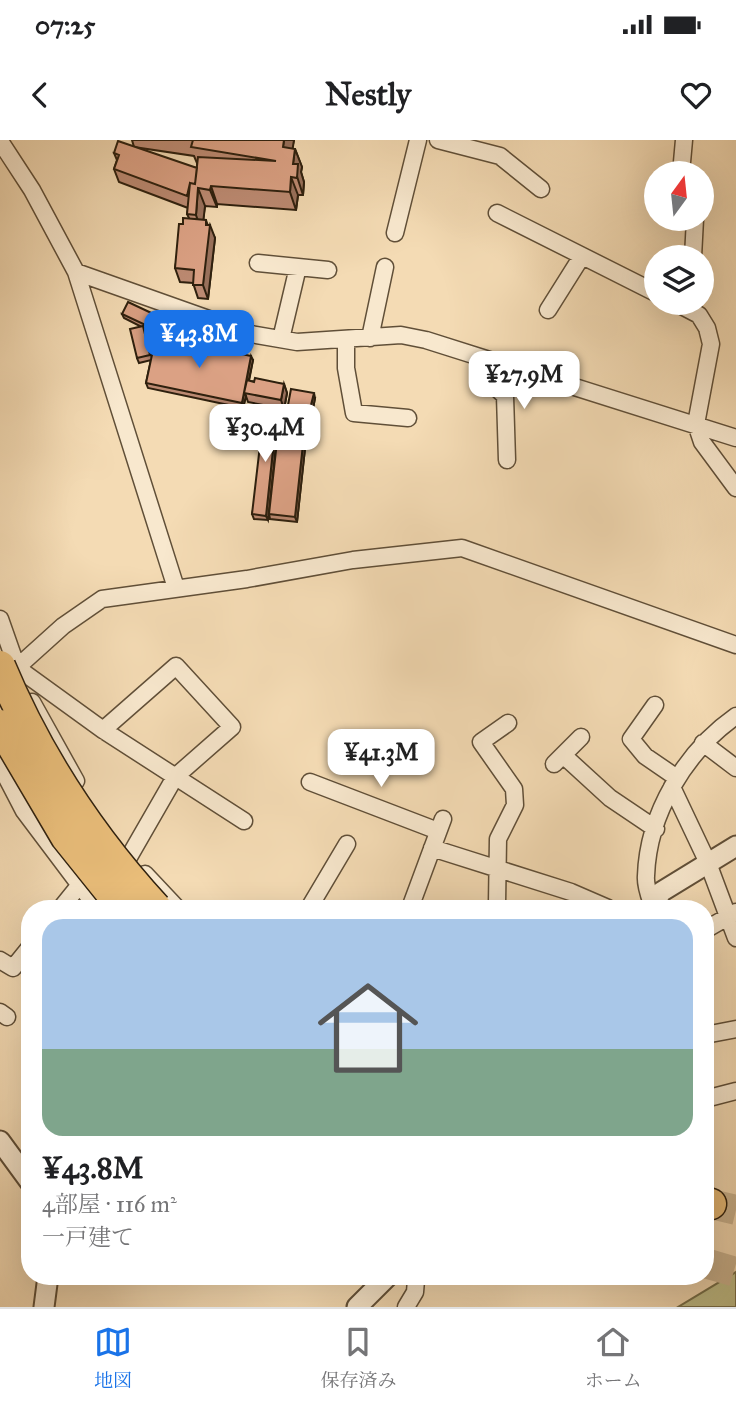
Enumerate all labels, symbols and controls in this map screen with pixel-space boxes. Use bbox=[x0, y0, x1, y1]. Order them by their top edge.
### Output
text: 07:25 bbox=[35, 9, 95, 41]
text: Nestly bbox=[325, 75, 411, 114]
icon: back bbox=[21, 76, 59, 114]
icon: heart bbox=[677, 76, 715, 114]
north arrow bbox=[644, 161, 714, 231]
map controls bbox=[644, 161, 714, 315]
button: layers bbox=[644, 245, 714, 315]
pin: ¥43.8M bbox=[142, 310, 256, 370]
text: ¥43.8M bbox=[160, 319, 238, 347]
pin: ¥27.9M bbox=[467, 352, 581, 411]
text: ¥27.9M bbox=[485, 360, 563, 388]
pin: ¥30.4M bbox=[208, 404, 322, 464]
text: ¥30.4M bbox=[225, 413, 305, 441]
pin: ¥41.3M bbox=[324, 730, 438, 789]
text: ¥41.3M bbox=[344, 738, 418, 766]
icon: home bbox=[305, 965, 431, 1091]
text: ¥43.8M bbox=[42, 1150, 144, 1186]
text: 4部屋 · 116 m² bbox=[42, 1190, 177, 1218]
text: 一戸建て bbox=[42, 1223, 134, 1251]
tab: 地図 bbox=[94, 1323, 132, 1392]
tab: 保存済み bbox=[320, 1323, 397, 1392]
tab: ホーム bbox=[585, 1323, 642, 1392]

